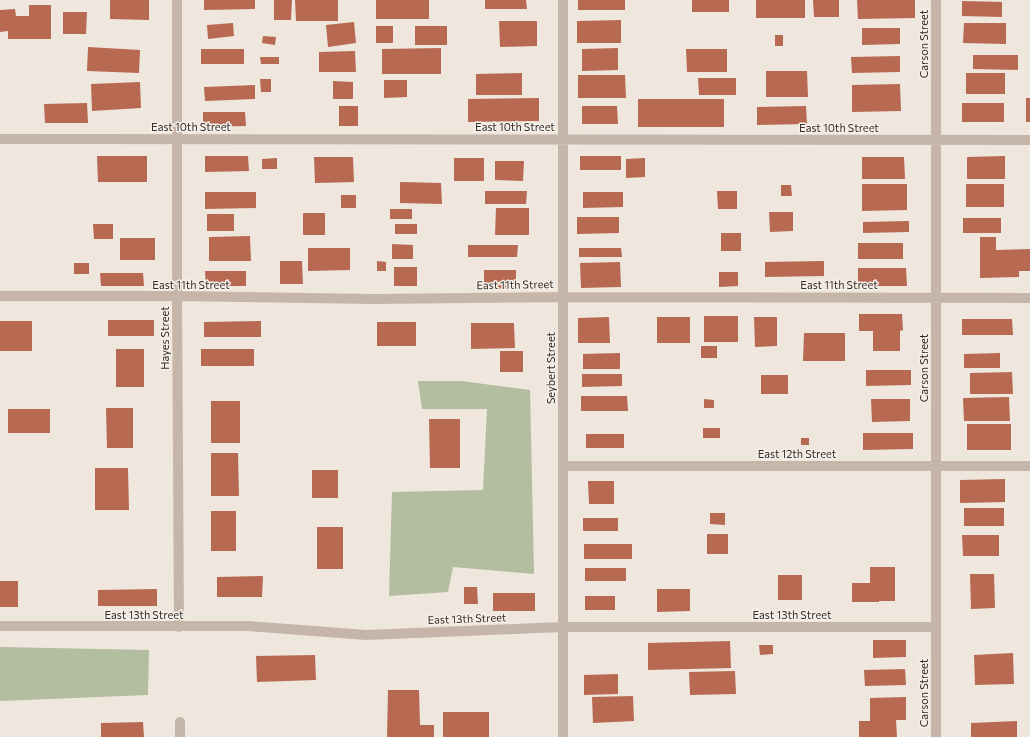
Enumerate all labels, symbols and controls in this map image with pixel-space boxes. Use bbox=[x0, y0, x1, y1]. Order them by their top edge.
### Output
street label: Carson Street bbox=[917, 10, 931, 78]
street label: East 10th Street bbox=[151, 120, 231, 134]
street label: East 10th Street bbox=[475, 120, 555, 134]
street label: East 10th Street bbox=[799, 121, 879, 135]
street label: East 11th Street bbox=[152, 278, 230, 292]
street label: East 11th Street bbox=[476, 278, 554, 292]
street label: East 11th Street bbox=[800, 278, 878, 292]
street label: Hayes Street bbox=[158, 306, 172, 370]
street label: Seybert Street bbox=[544, 332, 558, 404]
street label: Carson Street bbox=[917, 334, 931, 402]
street label: East 12th Street bbox=[758, 447, 836, 461]
street label: East 13th Street bbox=[105, 608, 183, 622]
street label: East 13th Street bbox=[753, 608, 831, 622]
street label: East 13th Street bbox=[427, 611, 507, 627]
street label: Carson Street bbox=[917, 659, 931, 727]

